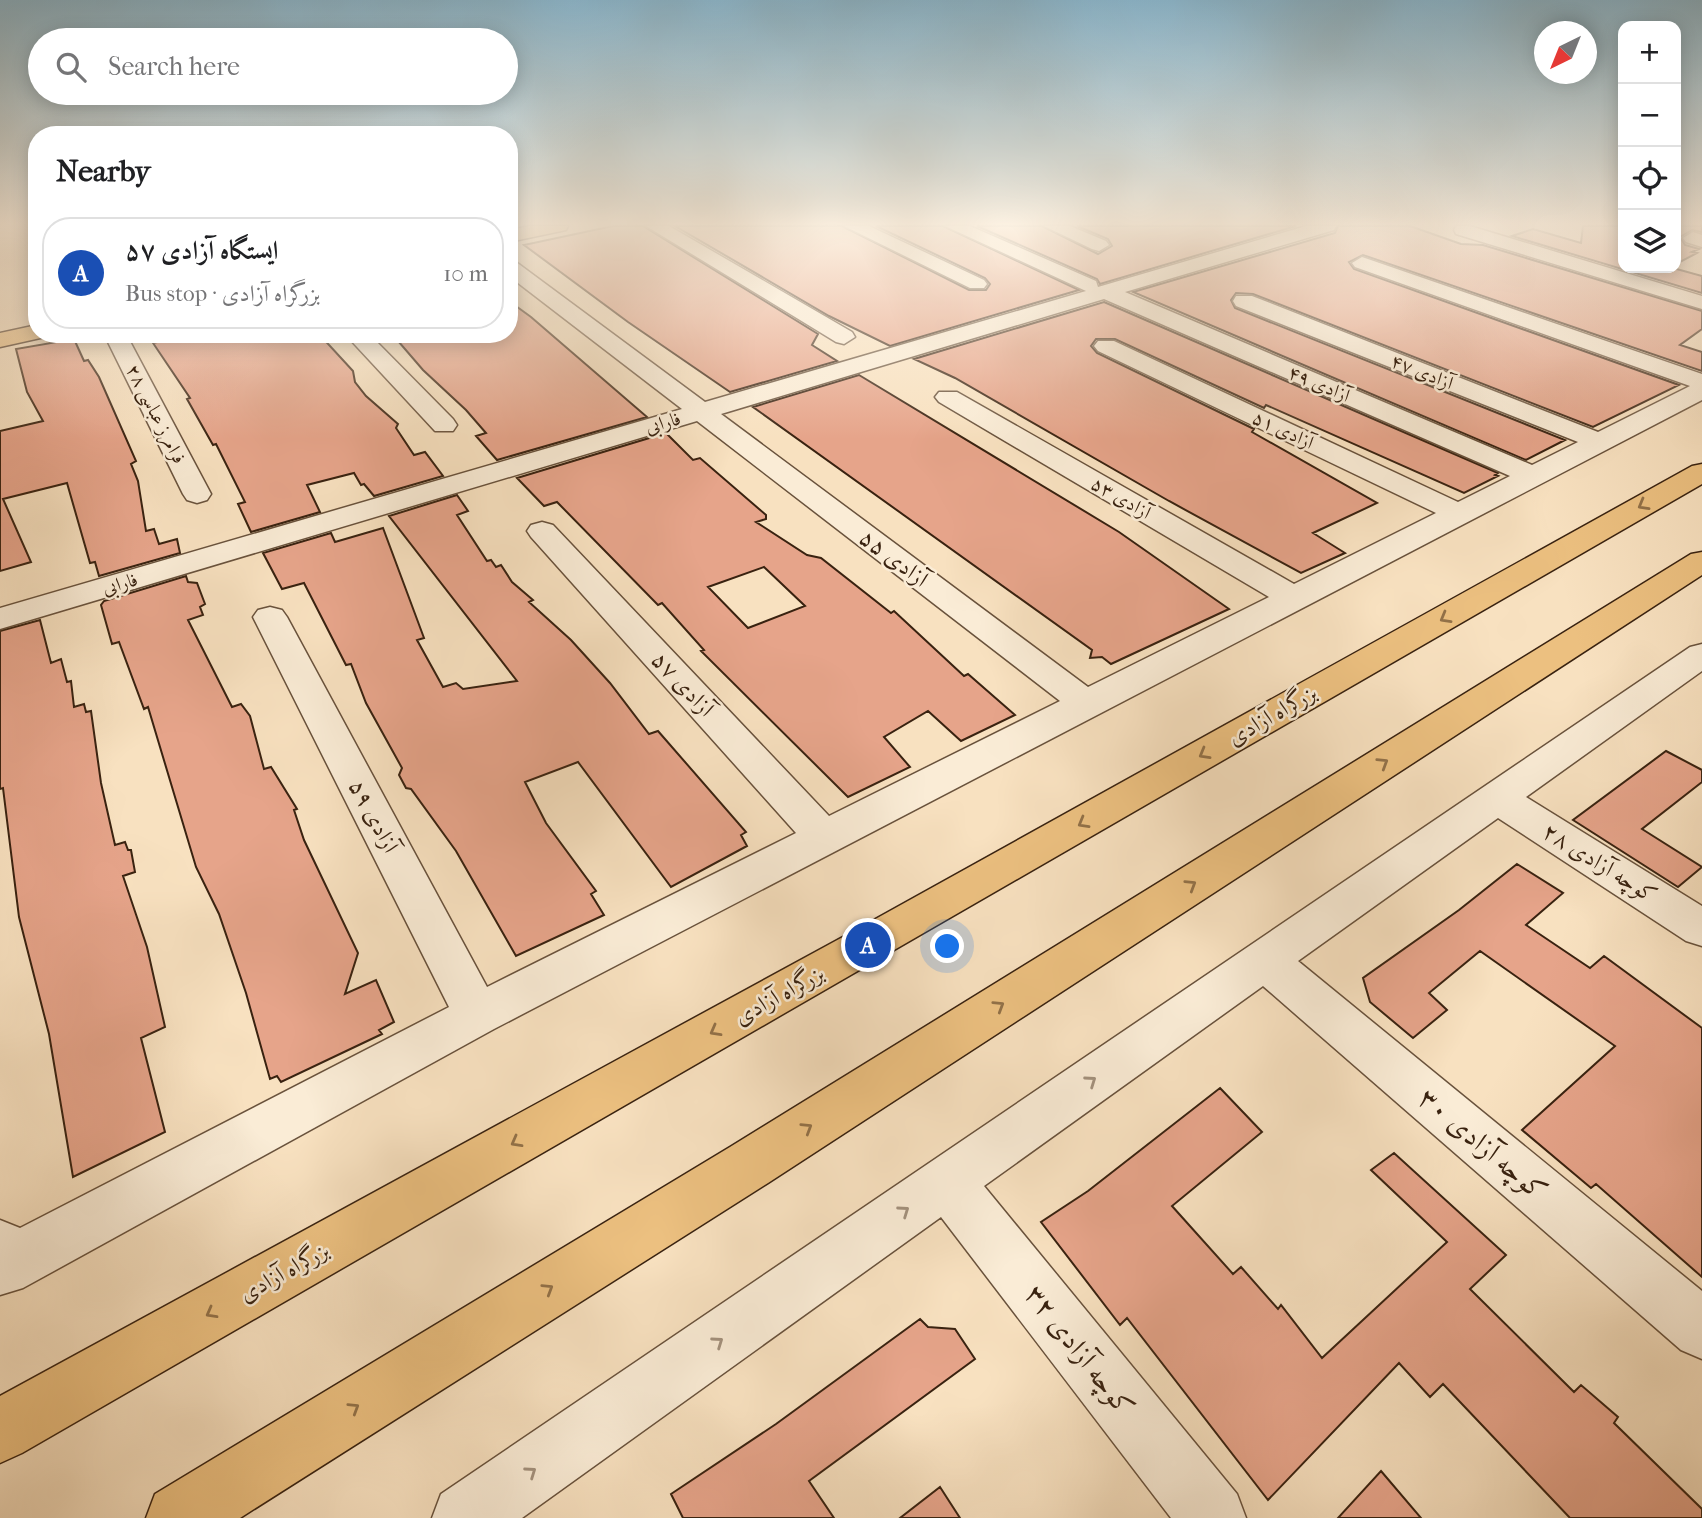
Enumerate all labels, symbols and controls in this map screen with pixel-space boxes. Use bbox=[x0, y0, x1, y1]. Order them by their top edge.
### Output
north arrow bbox=[1534, 21, 1597, 84]
map controls bbox=[1618, 21, 1681, 273]
button: + bbox=[1618, 21, 1681, 84]
search box bbox=[28, 28, 518, 105]
icon: search bbox=[52, 48, 90, 86]
text: Search here bbox=[108, 51, 240, 82]
button: − bbox=[1618, 84, 1681, 147]
button: locate bbox=[1618, 147, 1681, 210]
text: Nearby bbox=[56, 154, 151, 189]
button: layers bbox=[1618, 210, 1681, 273]
text: ایستگاه آزادی ۵۷ bbox=[125, 235, 278, 266]
text: A bbox=[74, 260, 88, 287]
text: 10 m bbox=[443, 260, 488, 287]
text: Bus stop · بزرگراه آزادی bbox=[125, 280, 320, 307]
street label: ۴۷ آزادی bbox=[1388, 350, 1458, 395]
street label: فرامرز عباسی ۲۸ bbox=[120, 361, 190, 468]
street label: ۴۹ آزادی bbox=[1285, 361, 1355, 408]
street label: ۵۱ آزادی bbox=[1249, 406, 1319, 455]
street label: فارابی bbox=[643, 408, 684, 441]
street label: ۵۳ آزادی bbox=[1087, 472, 1156, 525]
one-way arrow bbox=[1637, 497, 1650, 510]
street label: آزادی ۵۵ bbox=[854, 523, 936, 594]
street label: فارابی bbox=[100, 569, 141, 602]
one-way arrow bbox=[1439, 610, 1452, 623]
street label: آزادی ۵۷ bbox=[646, 646, 722, 724]
street label: بزرگراه آزادی bbox=[1222, 677, 1321, 751]
one-way arrow bbox=[1199, 746, 1212, 759]
one-way arrow bbox=[1376, 759, 1389, 772]
street label: آزادی ۵۹ bbox=[344, 775, 406, 860]
one-way arrow bbox=[1078, 815, 1091, 828]
street label: کوچه آزادی ۲۸ bbox=[1537, 817, 1662, 910]
one-way arrow bbox=[1183, 880, 1196, 893]
pin: A bbox=[845, 919, 891, 971]
your location bbox=[930, 929, 964, 963]
street label: بزرگراه آزادی bbox=[729, 958, 829, 1031]
one-way arrow bbox=[991, 1002, 1004, 1015]
one-way arrow bbox=[709, 1023, 722, 1036]
one-way arrow bbox=[1083, 1077, 1096, 1089]
street label: کوچه آزادی ۳۰ bbox=[1410, 1081, 1554, 1210]
one-way arrow bbox=[799, 1124, 812, 1137]
one-way arrow bbox=[511, 1134, 523, 1147]
one-way arrow bbox=[897, 1206, 910, 1219]
street label: بزرگراه آزادی bbox=[234, 1235, 334, 1308]
street label: کوچه آزادی ۳۲ bbox=[1016, 1278, 1142, 1424]
one-way arrow bbox=[540, 1284, 553, 1297]
one-way arrow bbox=[205, 1305, 218, 1318]
one-way arrow bbox=[710, 1338, 723, 1350]
one-way arrow bbox=[347, 1404, 360, 1417]
one-way arrow bbox=[523, 1468, 536, 1480]

